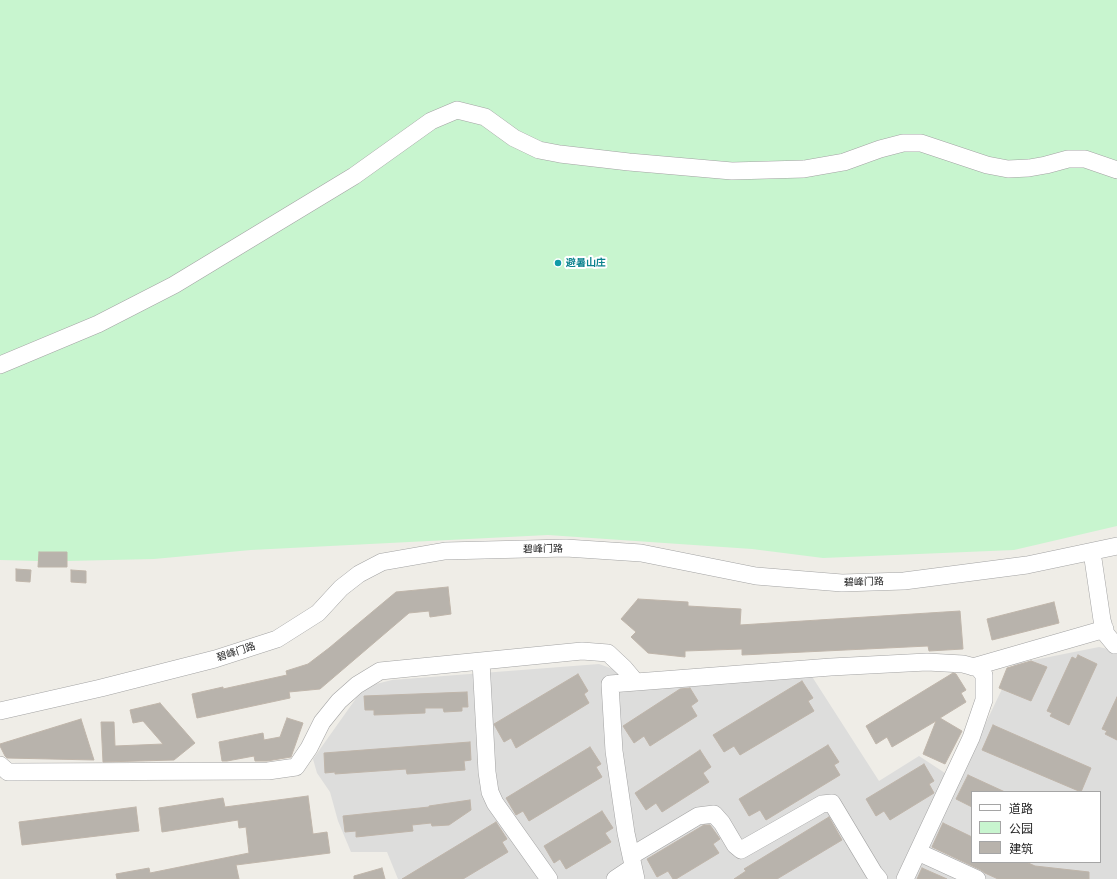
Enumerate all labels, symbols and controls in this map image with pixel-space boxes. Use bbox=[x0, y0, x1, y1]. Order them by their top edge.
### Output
place label: 避暑山庄 bbox=[566, 257, 606, 269]
marker: 避暑山庄 bbox=[553, 258, 563, 268]
street label: 碧峰门路 bbox=[523, 543, 563, 555]
street label: 碧峰门路 bbox=[844, 575, 884, 589]
street label: 碧峰门路 bbox=[215, 640, 257, 664]
legend bbox=[971, 791, 1101, 863]
text: 道路 bbox=[1009, 802, 1033, 816]
text: 公园 bbox=[1009, 822, 1033, 836]
text: 建筑 bbox=[1009, 842, 1033, 856]

